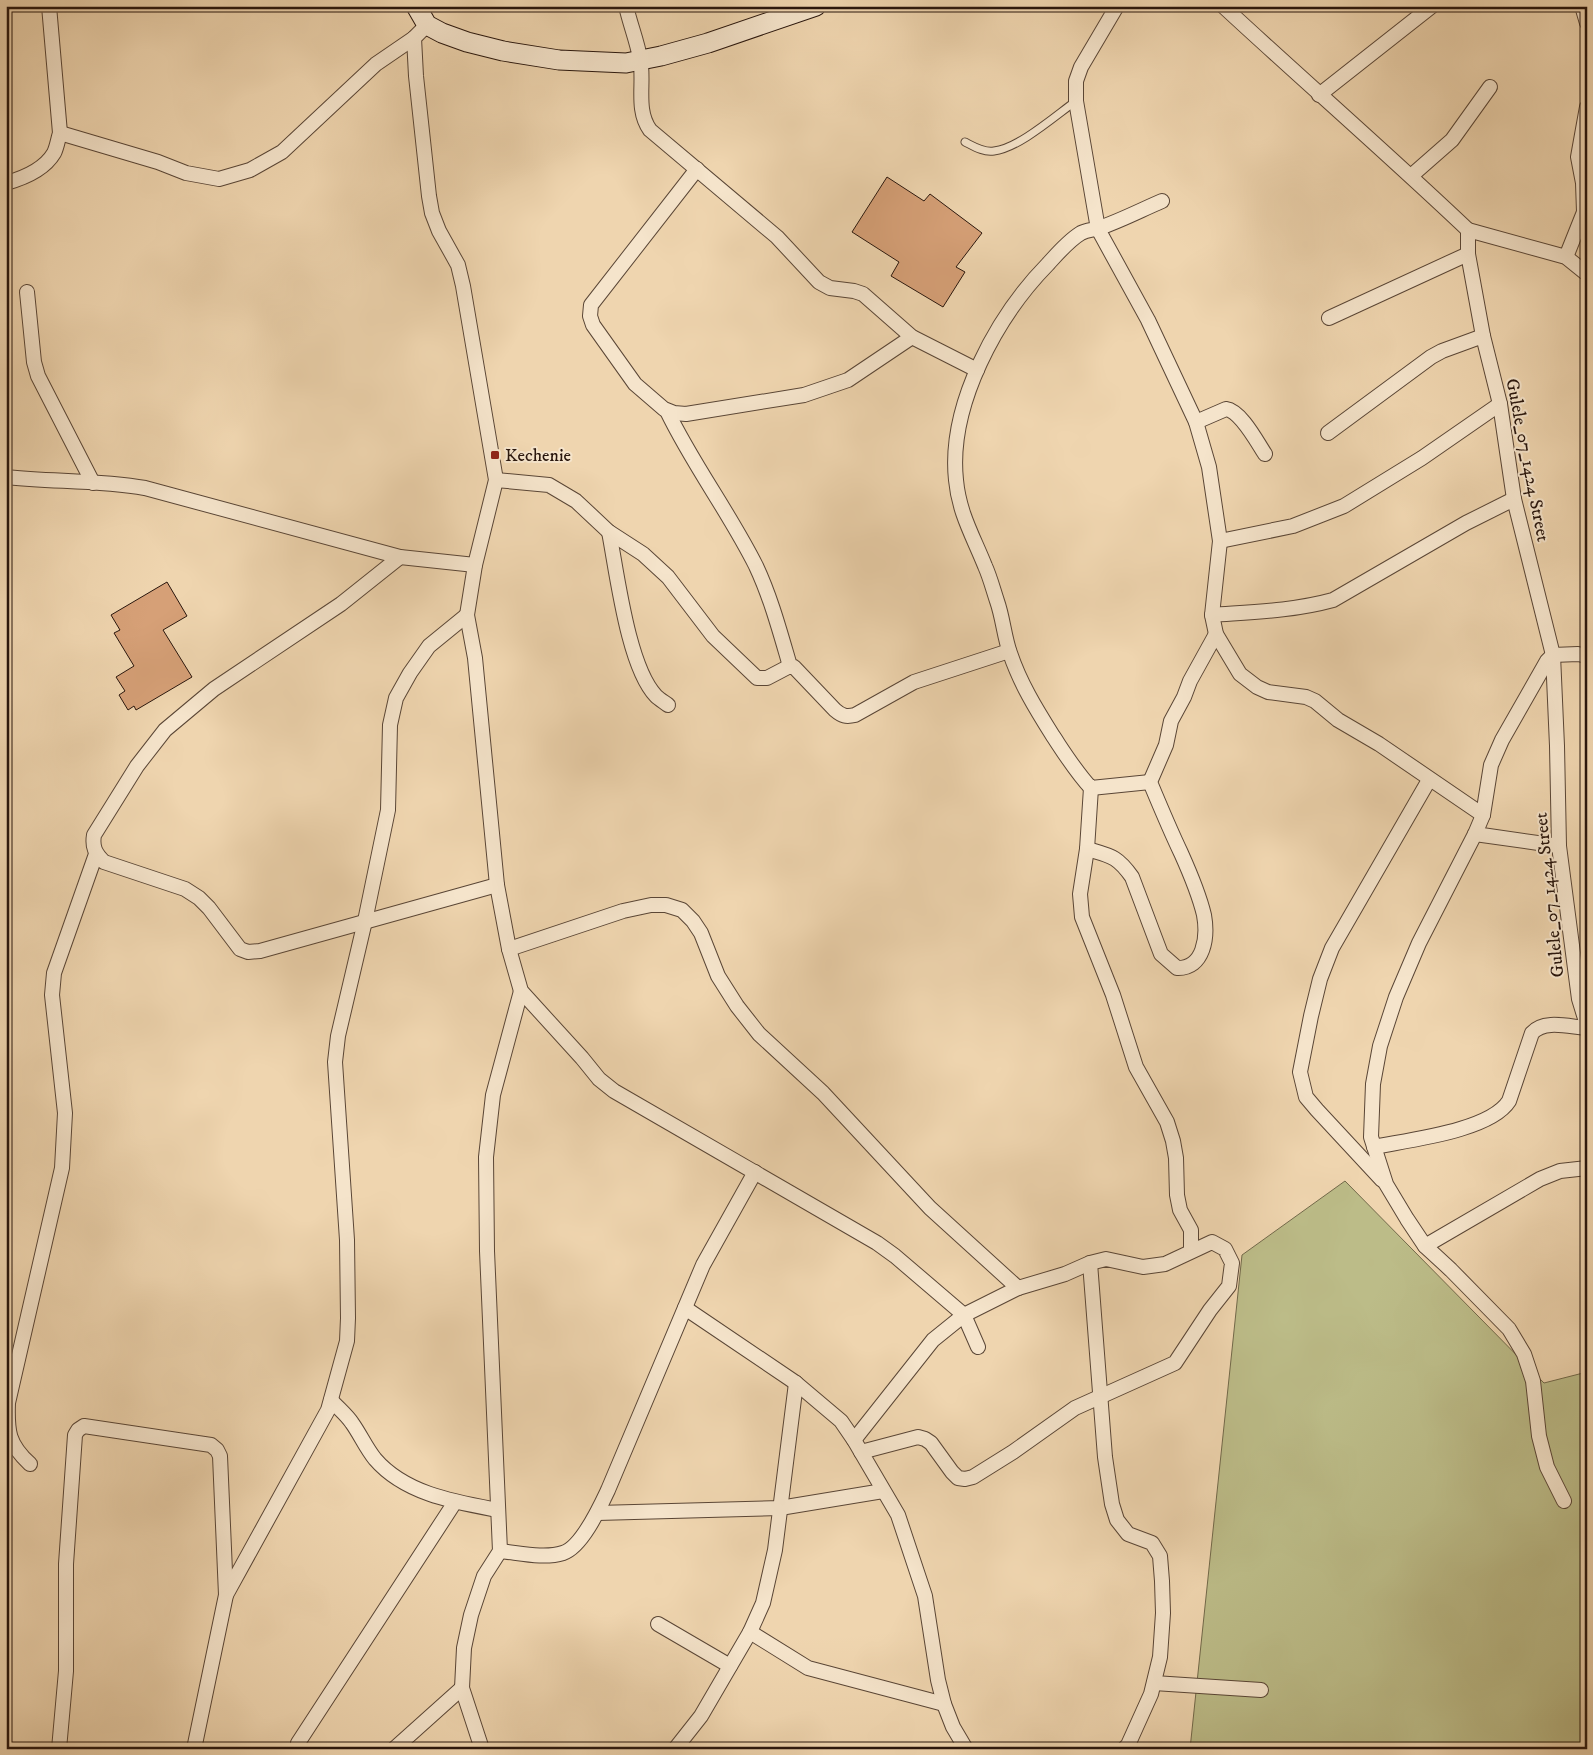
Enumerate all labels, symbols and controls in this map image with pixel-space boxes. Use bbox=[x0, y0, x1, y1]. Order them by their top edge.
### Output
street label: Gulele_07_1424 Street bbox=[1500, 377, 1554, 544]
place label: Kechenie bbox=[505, 445, 571, 467]
marker: Kechenie bbox=[489, 449, 501, 461]
street label: Gulele_07_1424 Street bbox=[1530, 811, 1570, 978]

